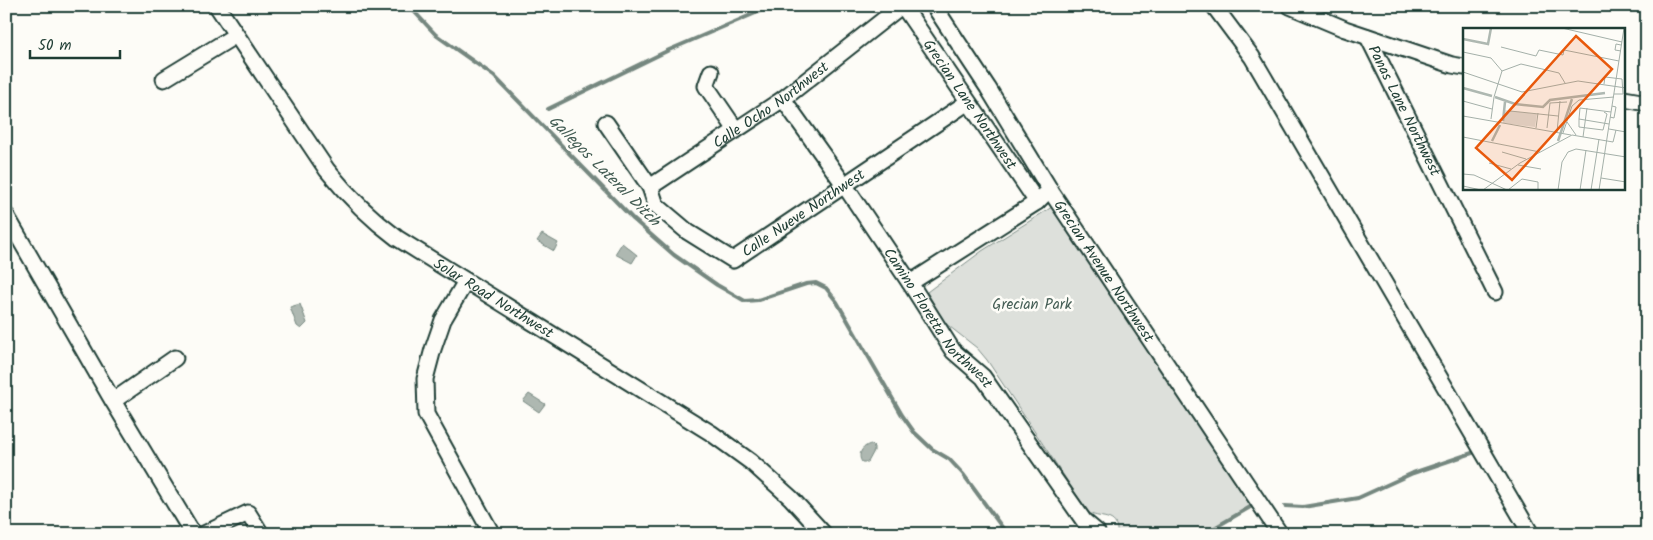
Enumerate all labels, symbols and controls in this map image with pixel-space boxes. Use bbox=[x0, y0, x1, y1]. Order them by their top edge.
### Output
scale bar bbox=[30, 28, 120, 60]
inset map bbox=[1463, 28, 1626, 190]
text: 50 m bbox=[38, 34, 72, 58]
street label: Grecian Lane Northwest bbox=[916, 35, 1023, 175]
street label: Panas Lane Northwest bbox=[1361, 41, 1446, 181]
street label: Calle Ocho Northwest bbox=[708, 56, 835, 155]
water label: Gallegos Lateral Ditch bbox=[542, 109, 667, 234]
street label: Calle Nueve Northwest bbox=[737, 163, 870, 264]
street label: Grecian Avenue Northwest bbox=[1047, 195, 1160, 348]
street label: Camino Floretta Northwest bbox=[877, 243, 999, 394]
street label: Solar Road Northwest bbox=[428, 252, 558, 345]
park label: Grecian Park bbox=[992, 293, 1073, 317]

